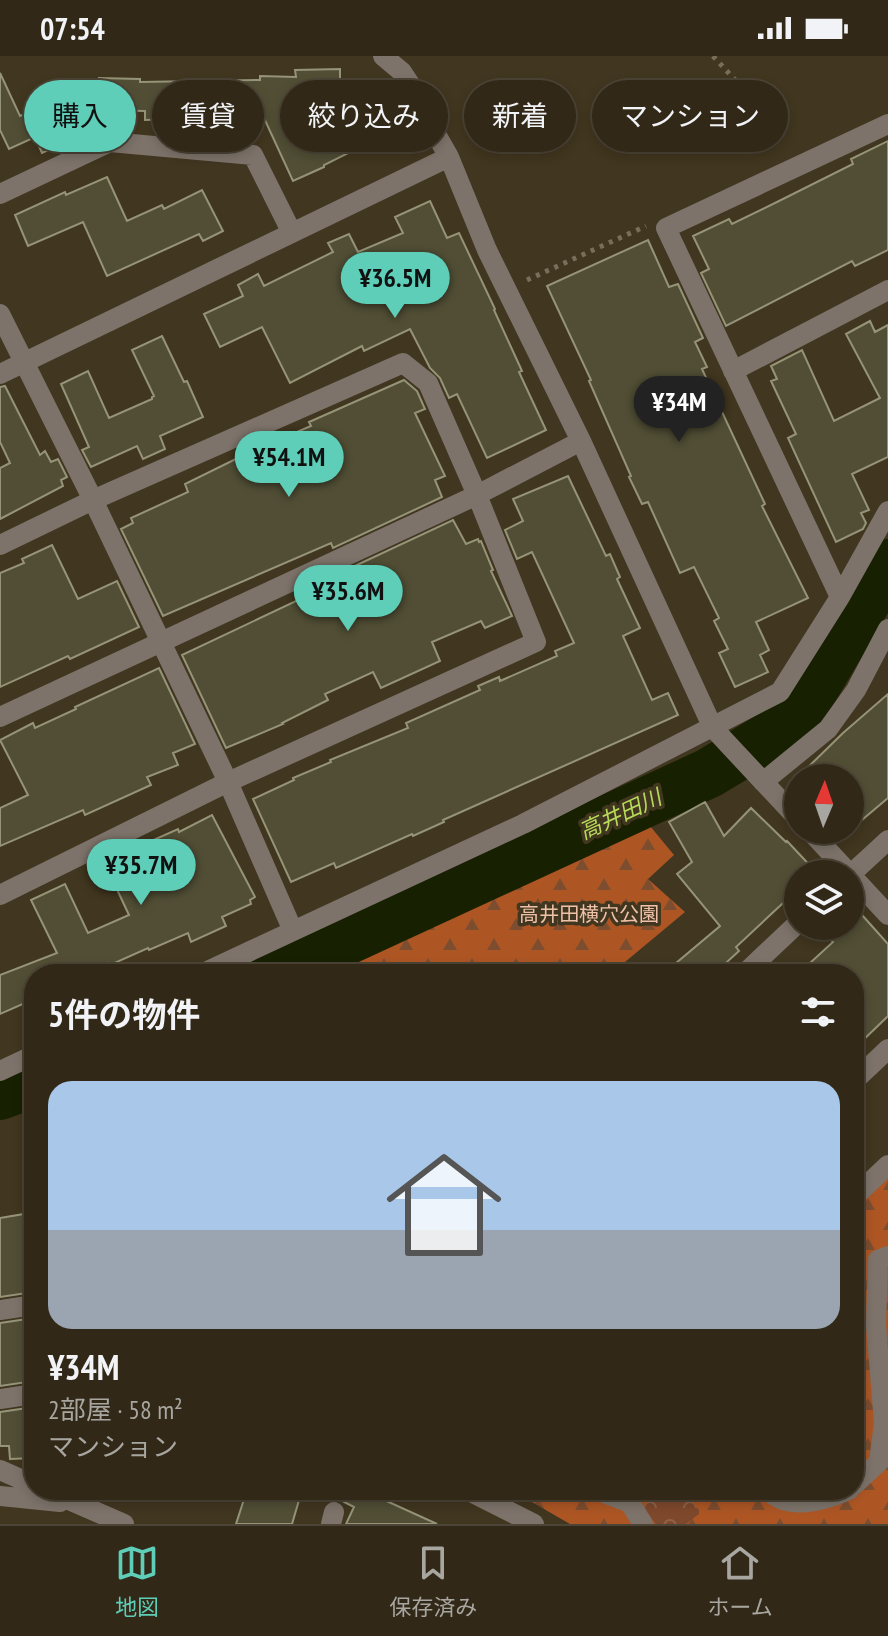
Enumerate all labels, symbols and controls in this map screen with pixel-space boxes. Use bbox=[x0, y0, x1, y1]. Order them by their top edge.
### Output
text: 07:54 bbox=[40, 9, 105, 48]
chip: 購入 bbox=[24, 80, 136, 152]
chip: 賃貸 bbox=[152, 80, 264, 152]
chip: 絞り込み bbox=[280, 80, 448, 152]
chip: 新着 bbox=[464, 80, 576, 152]
chip: マンション bbox=[592, 80, 788, 152]
pin: ¥36.5M bbox=[330, 252, 460, 320]
text: ¥36.5M bbox=[359, 261, 431, 294]
pin: ¥34M bbox=[632, 376, 726, 444]
text: ¥34M bbox=[652, 385, 706, 418]
pin: ¥54.1M bbox=[224, 431, 354, 499]
text: ¥54.1M bbox=[253, 440, 325, 473]
pin: ¥35.6M bbox=[283, 565, 413, 633]
text: ¥35.6M bbox=[312, 574, 384, 607]
north arrow bbox=[784, 764, 864, 844]
map controls bbox=[784, 764, 864, 940]
water label: 高井田川 bbox=[574, 782, 668, 845]
pin: ¥35.7M bbox=[76, 839, 206, 907]
text: ¥35.7M bbox=[105, 848, 177, 881]
button: layers bbox=[784, 860, 864, 940]
park label: 高井田横穴公園 bbox=[519, 901, 659, 927]
icon: filters bbox=[796, 990, 840, 1034]
text: 5件の物件 bbox=[48, 992, 200, 1036]
icon: home bbox=[372, 1133, 516, 1277]
text: ¥34M bbox=[48, 1345, 119, 1389]
text: 2部屋 · 58 m² bbox=[48, 1393, 183, 1426]
text: マンション bbox=[48, 1430, 178, 1463]
tab: 地図 bbox=[115, 1541, 159, 1621]
tab: 保存済み bbox=[389, 1541, 477, 1621]
tab: ホーム bbox=[708, 1541, 773, 1621]

